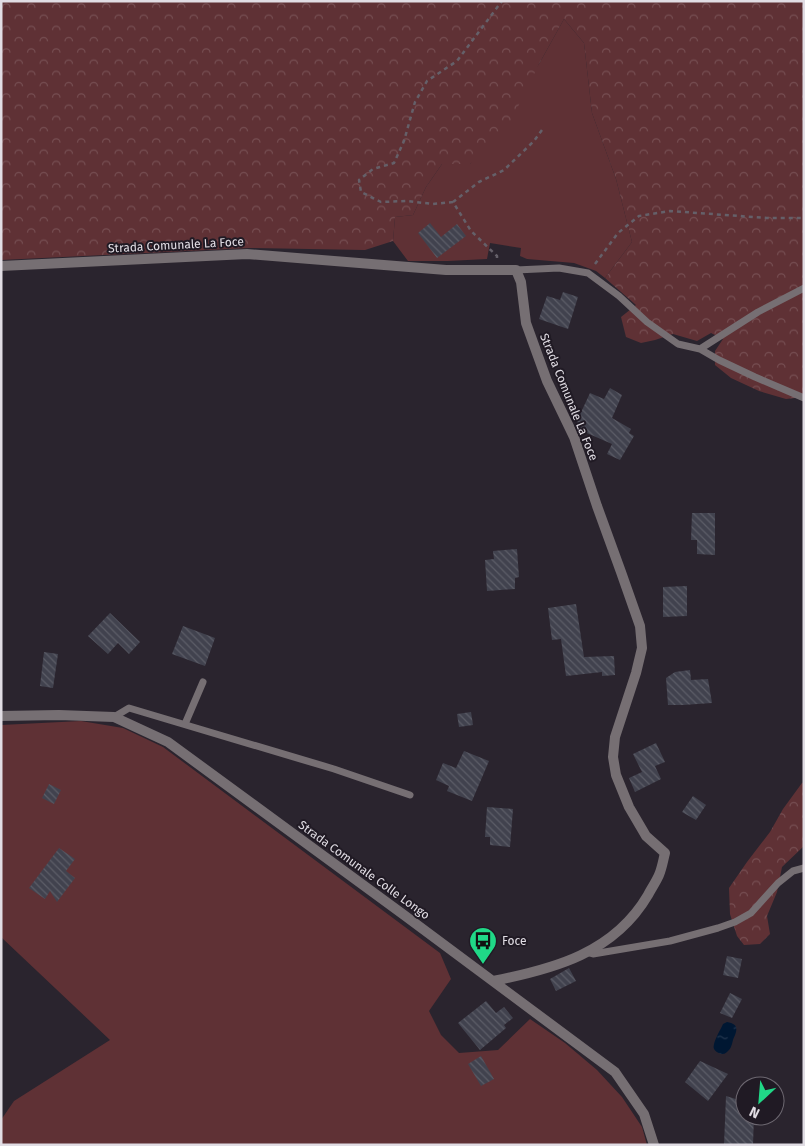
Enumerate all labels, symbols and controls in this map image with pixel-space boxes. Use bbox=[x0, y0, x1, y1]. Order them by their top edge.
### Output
street label: Strada Comunale La Foce bbox=[108, 234, 244, 256]
street label: Strada Comunale La Foce bbox=[537, 331, 601, 463]
street label: Strada Comunale Colle Longo bbox=[296, 818, 432, 922]
bus stop icon: Foce bbox=[468, 926, 498, 965]
place label: Foce bbox=[502, 934, 527, 948]
north arrow bbox=[735, 1076, 785, 1126]
text: N bbox=[747, 1103, 762, 1122]

